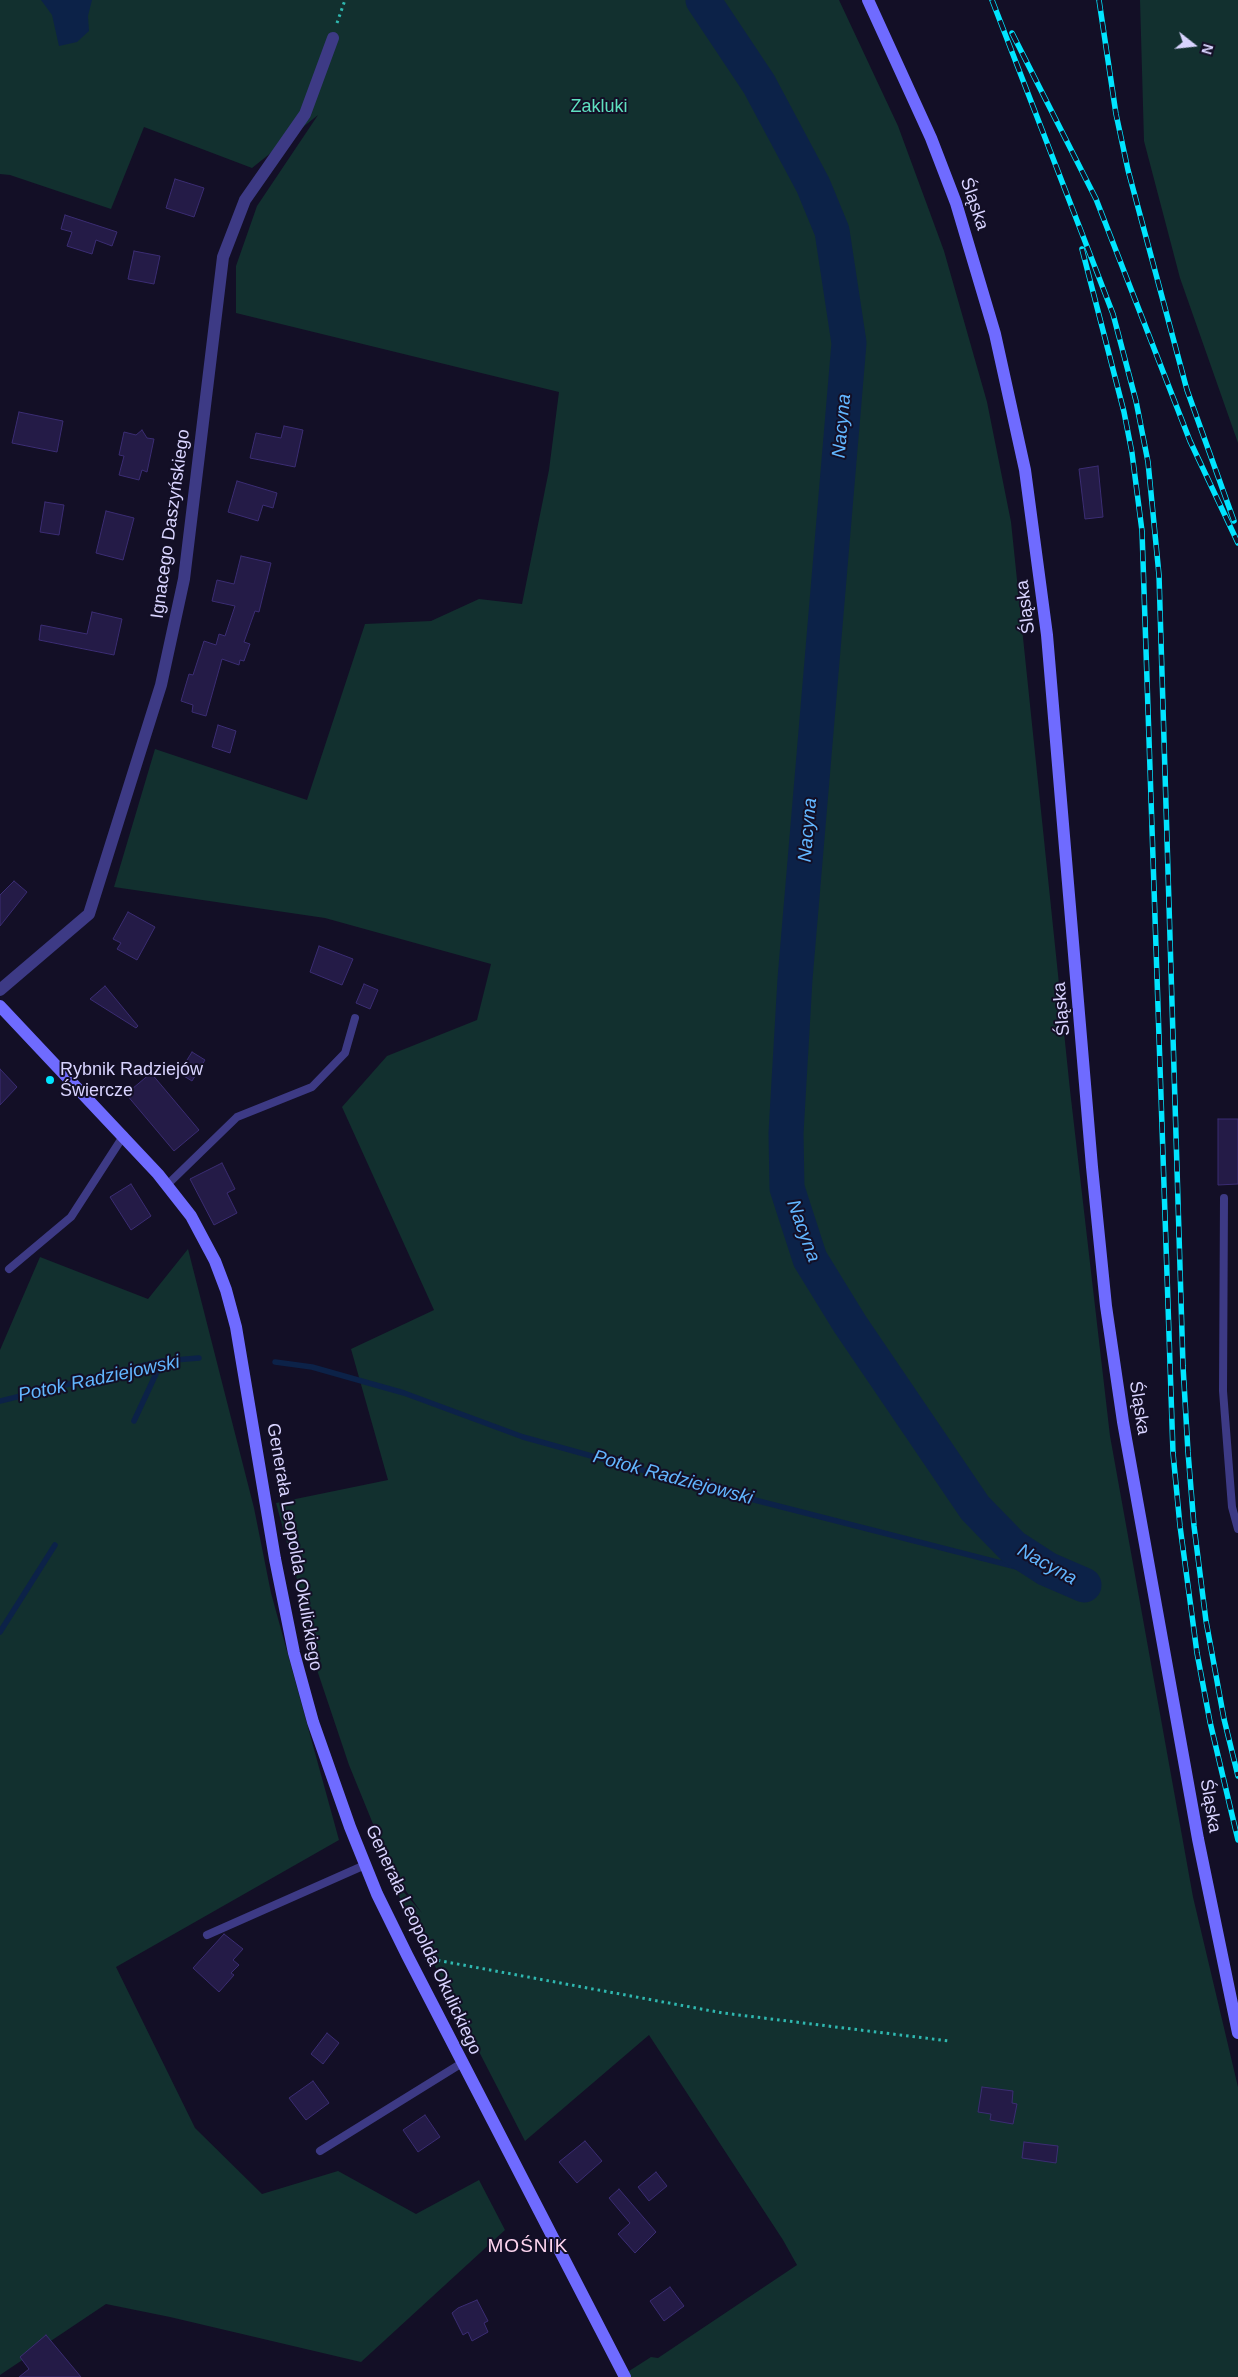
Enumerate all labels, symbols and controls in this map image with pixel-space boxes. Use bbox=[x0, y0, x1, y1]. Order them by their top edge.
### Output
north arrow bbox=[1168, 20, 1218, 70]
text: N bbox=[1198, 42, 1217, 56]
park label: Zakluki bbox=[570, 96, 628, 118]
street label: Śląska bbox=[955, 175, 993, 233]
water label: Nacyna bbox=[828, 393, 856, 459]
street label: Ignacego Daszyńskiego bbox=[147, 428, 195, 620]
street label: Śląska bbox=[1012, 579, 1040, 635]
water label: Nacyna bbox=[794, 797, 822, 863]
street label: Śląska bbox=[1049, 981, 1075, 1037]
place label: Rybnik Radziejów Świercze bbox=[60, 1059, 203, 1102]
marker: Rybnik Radziejów Świercze bbox=[44, 1074, 56, 1086]
water label: Nacyna bbox=[781, 1197, 825, 1265]
water label: Potok Radziejowski bbox=[16, 1351, 182, 1407]
street label: Śląska bbox=[1124, 1380, 1154, 1436]
street label: Generała Leopolda Okulickiego bbox=[262, 1421, 326, 1673]
water label: Potok Radziejowski bbox=[590, 1446, 756, 1510]
water label: Nacyna bbox=[1013, 1539, 1081, 1591]
street label: Śląska bbox=[1195, 1778, 1225, 1834]
street label: Generała Leopolda Okulickiego bbox=[360, 1822, 486, 2058]
district label: MOŚNIK bbox=[487, 2236, 569, 2258]

